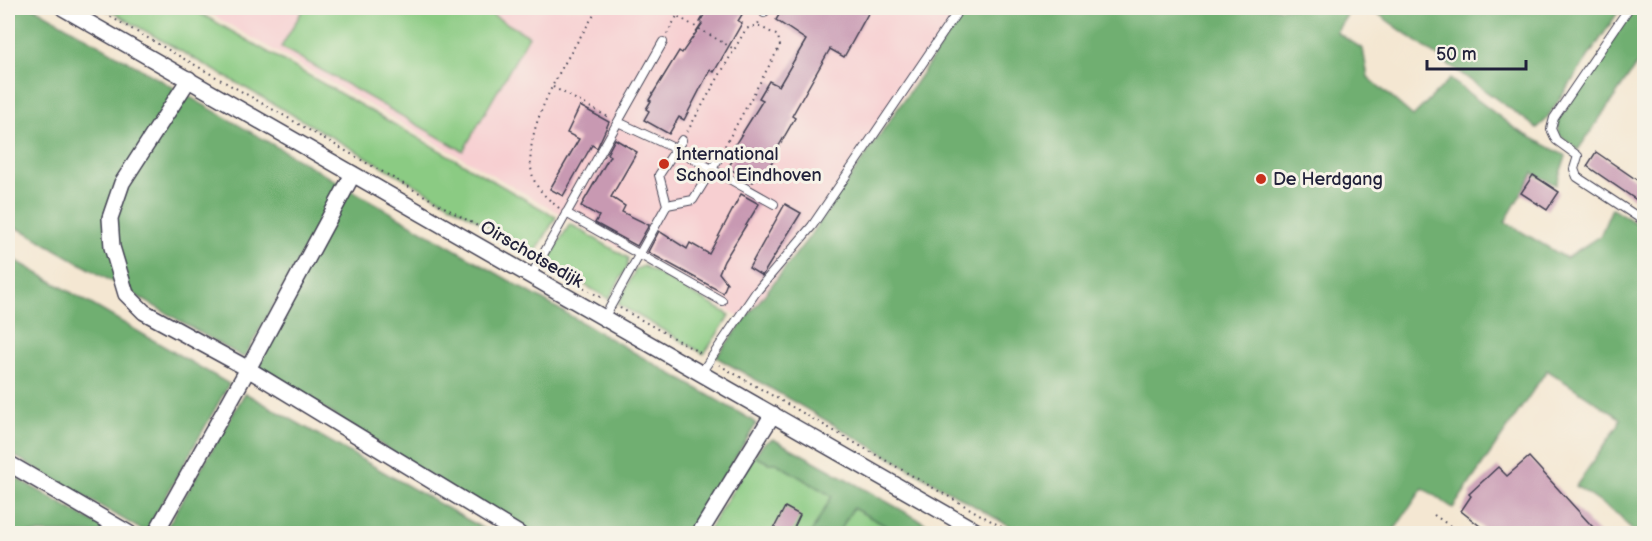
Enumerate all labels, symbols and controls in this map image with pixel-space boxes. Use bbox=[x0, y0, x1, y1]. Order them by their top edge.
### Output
scale bar bbox=[1427, 33, 1526, 71]
text: 50 m bbox=[1436, 44, 1477, 65]
place label: International School Eindhoven bbox=[676, 144, 822, 186]
marker: International School Eindhoven bbox=[657, 157, 671, 171]
place label: De Herdgang bbox=[1273, 169, 1383, 190]
marker: De Herdgang bbox=[1254, 172, 1268, 186]
street label: Oirschotsedijk bbox=[477, 216, 587, 292]

